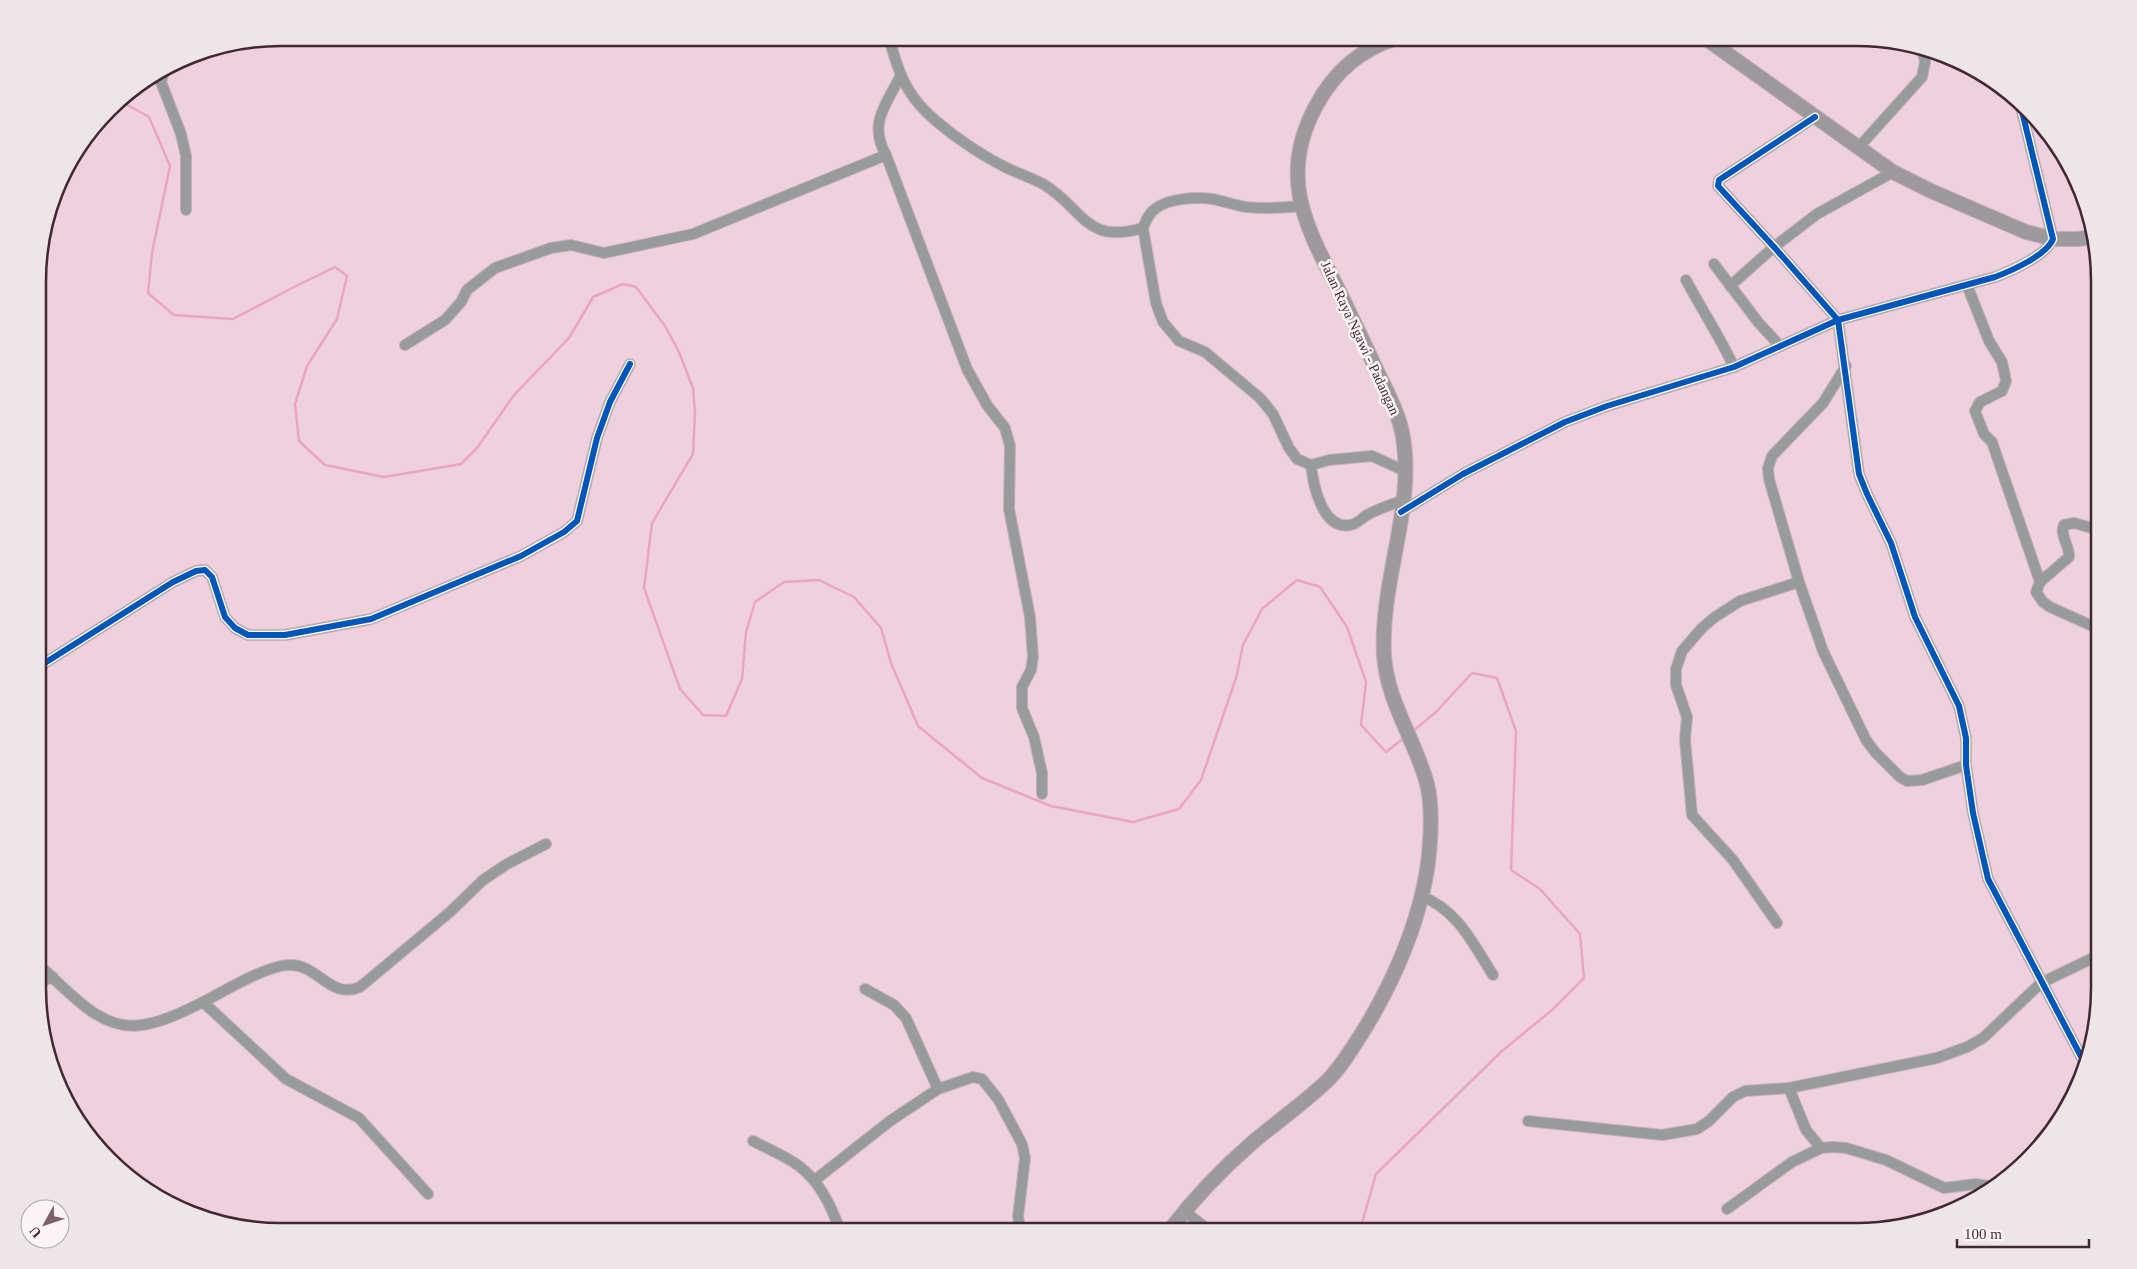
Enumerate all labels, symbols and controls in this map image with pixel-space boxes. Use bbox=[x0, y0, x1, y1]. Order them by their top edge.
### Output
street label: Jalan Raya Ngawi - Padangan bbox=[1318, 259, 1402, 417]
north arrow bbox=[20, 1199, 70, 1249]
scale bar bbox=[1957, 1216, 2090, 1248]
text: U bbox=[26, 1223, 44, 1241]
text: 100 m bbox=[1964, 1226, 2002, 1242]

